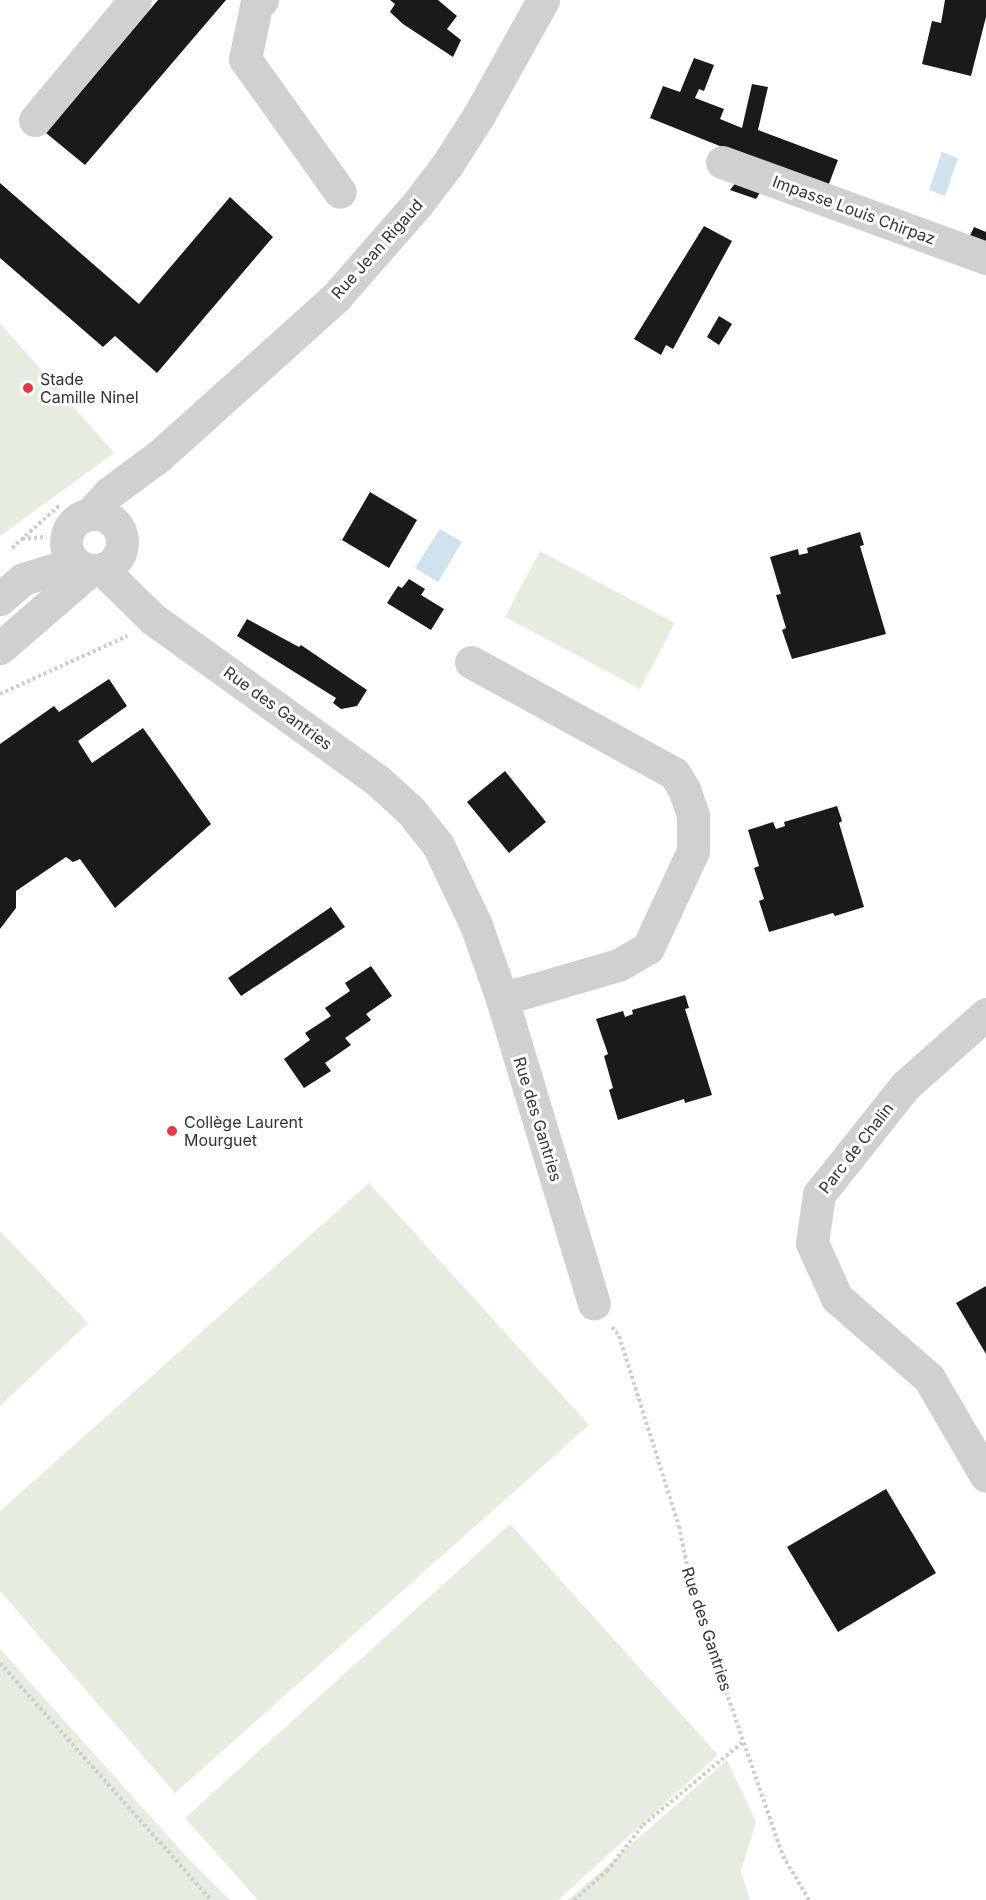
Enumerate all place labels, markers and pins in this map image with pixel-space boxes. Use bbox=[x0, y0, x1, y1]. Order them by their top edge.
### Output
place label: Stade Camille Ninel bbox=[40, 369, 139, 407]
marker: Stade Camille Ninel bbox=[21, 381, 35, 395]
place label: Collège Laurent Mourguet bbox=[184, 1112, 303, 1150]
marker: Collège Laurent Mourguet bbox=[165, 1124, 179, 1138]

